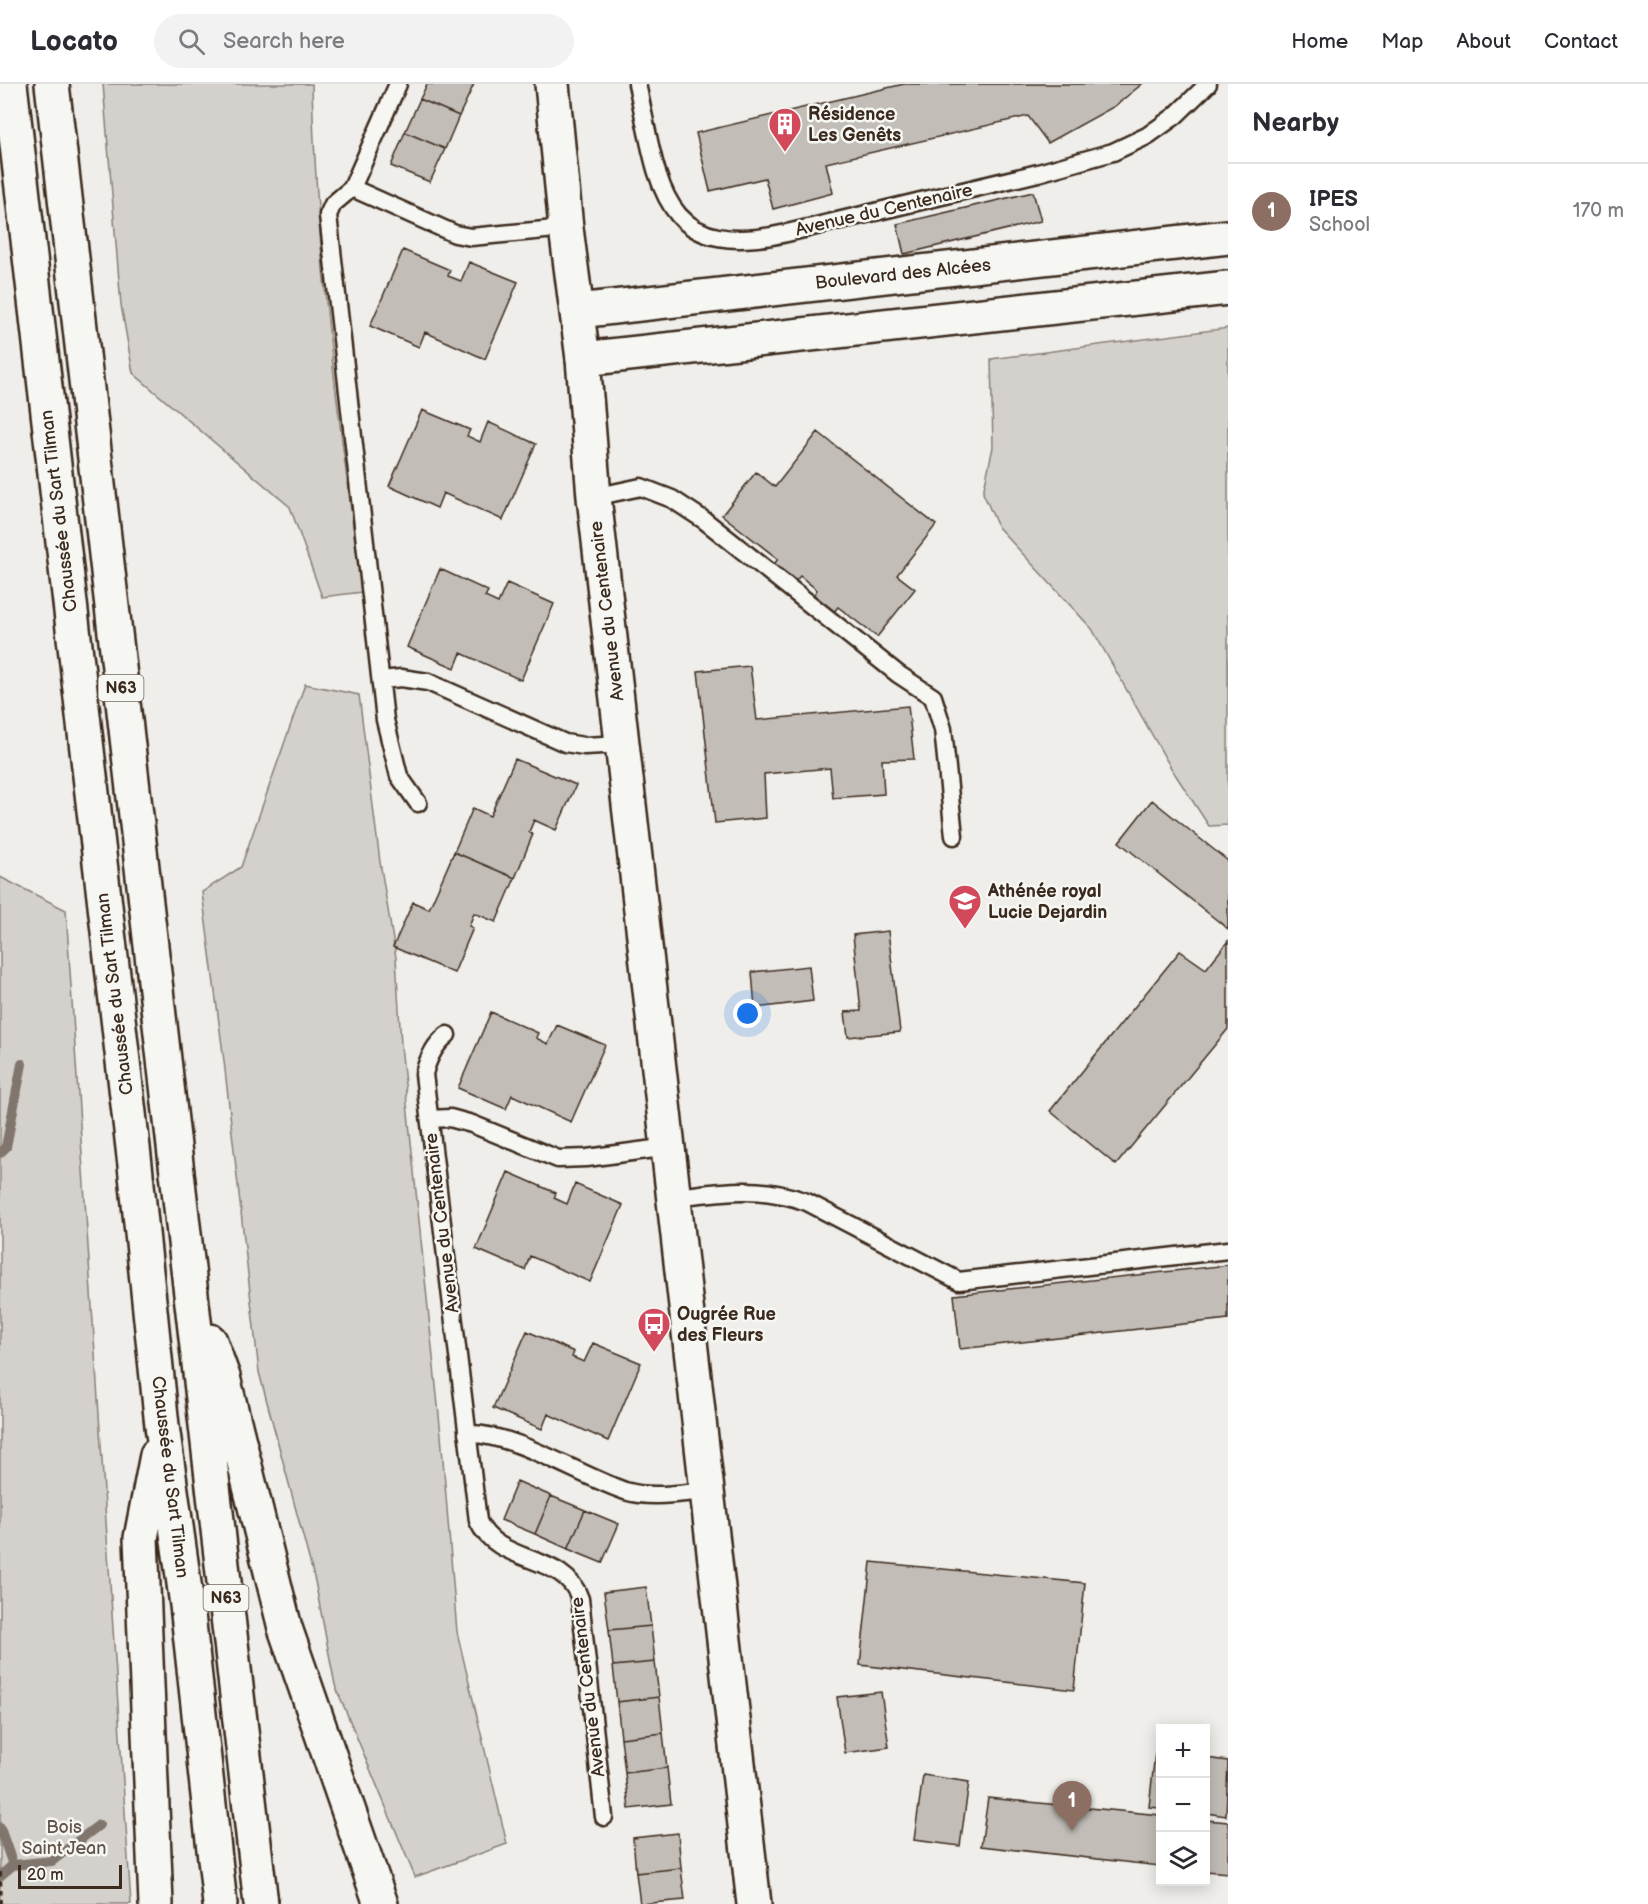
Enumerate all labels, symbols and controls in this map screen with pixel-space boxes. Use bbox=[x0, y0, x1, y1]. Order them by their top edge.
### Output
search box bbox=[154, 14, 574, 68]
text: Locato bbox=[30, 25, 118, 58]
icon: search bbox=[175, 25, 208, 58]
text: Search here bbox=[223, 28, 345, 55]
text: Home bbox=[1291, 29, 1348, 54]
text: Map bbox=[1381, 29, 1423, 54]
text: About bbox=[1456, 29, 1511, 54]
text: Contact bbox=[1544, 29, 1618, 54]
place label: Résidence Les Genêts bbox=[808, 104, 901, 146]
building icon: Résidence Les Genêts bbox=[767, 106, 803, 153]
text: Nearby bbox=[1252, 108, 1339, 139]
street label: Avenue du Centenaire bbox=[793, 179, 975, 241]
text: IPES bbox=[1309, 186, 1358, 213]
text: 1 bbox=[1267, 199, 1276, 223]
text: 170 m bbox=[1573, 199, 1624, 223]
text: School bbox=[1309, 213, 1370, 237]
street label: Boulevard des Alcées bbox=[814, 254, 992, 294]
street label: Chaussée du Sart Tilman bbox=[36, 409, 82, 613]
street label: Avenue du Centenaire bbox=[586, 520, 628, 702]
road number: N63 bbox=[98, 675, 144, 701]
place label: Athénée royal Lucie Dejardin bbox=[987, 881, 1107, 923]
school or university icon: Athénée royal Lucie Dejardin bbox=[947, 883, 983, 930]
street label: Chaussée du Sart Tilman bbox=[92, 892, 138, 1096]
your location bbox=[733, 999, 762, 1028]
street label: Avenue du Centenaire bbox=[421, 1132, 463, 1314]
place label: Ougrée Rue des Fleurs bbox=[677, 1304, 776, 1346]
bus stop icon: Ougrée Rue des Fleurs bbox=[636, 1306, 672, 1353]
street label: Chaussée du Sart Tilman bbox=[147, 1375, 193, 1579]
road number: N63 bbox=[204, 1585, 248, 1611]
street label: Avenue du Centenaire bbox=[567, 1596, 609, 1778]
map controls bbox=[1156, 1724, 1210, 1886]
button: + bbox=[1156, 1724, 1210, 1778]
button: − bbox=[1156, 1778, 1210, 1832]
pin: 1 bbox=[1052, 1782, 1092, 1831]
park label: Bois Saint Jean bbox=[22, 1817, 106, 1859]
button: layers bbox=[1156, 1832, 1210, 1886]
scale bar bbox=[18, 1862, 122, 1890]
text: 20 m bbox=[27, 1866, 63, 1885]

